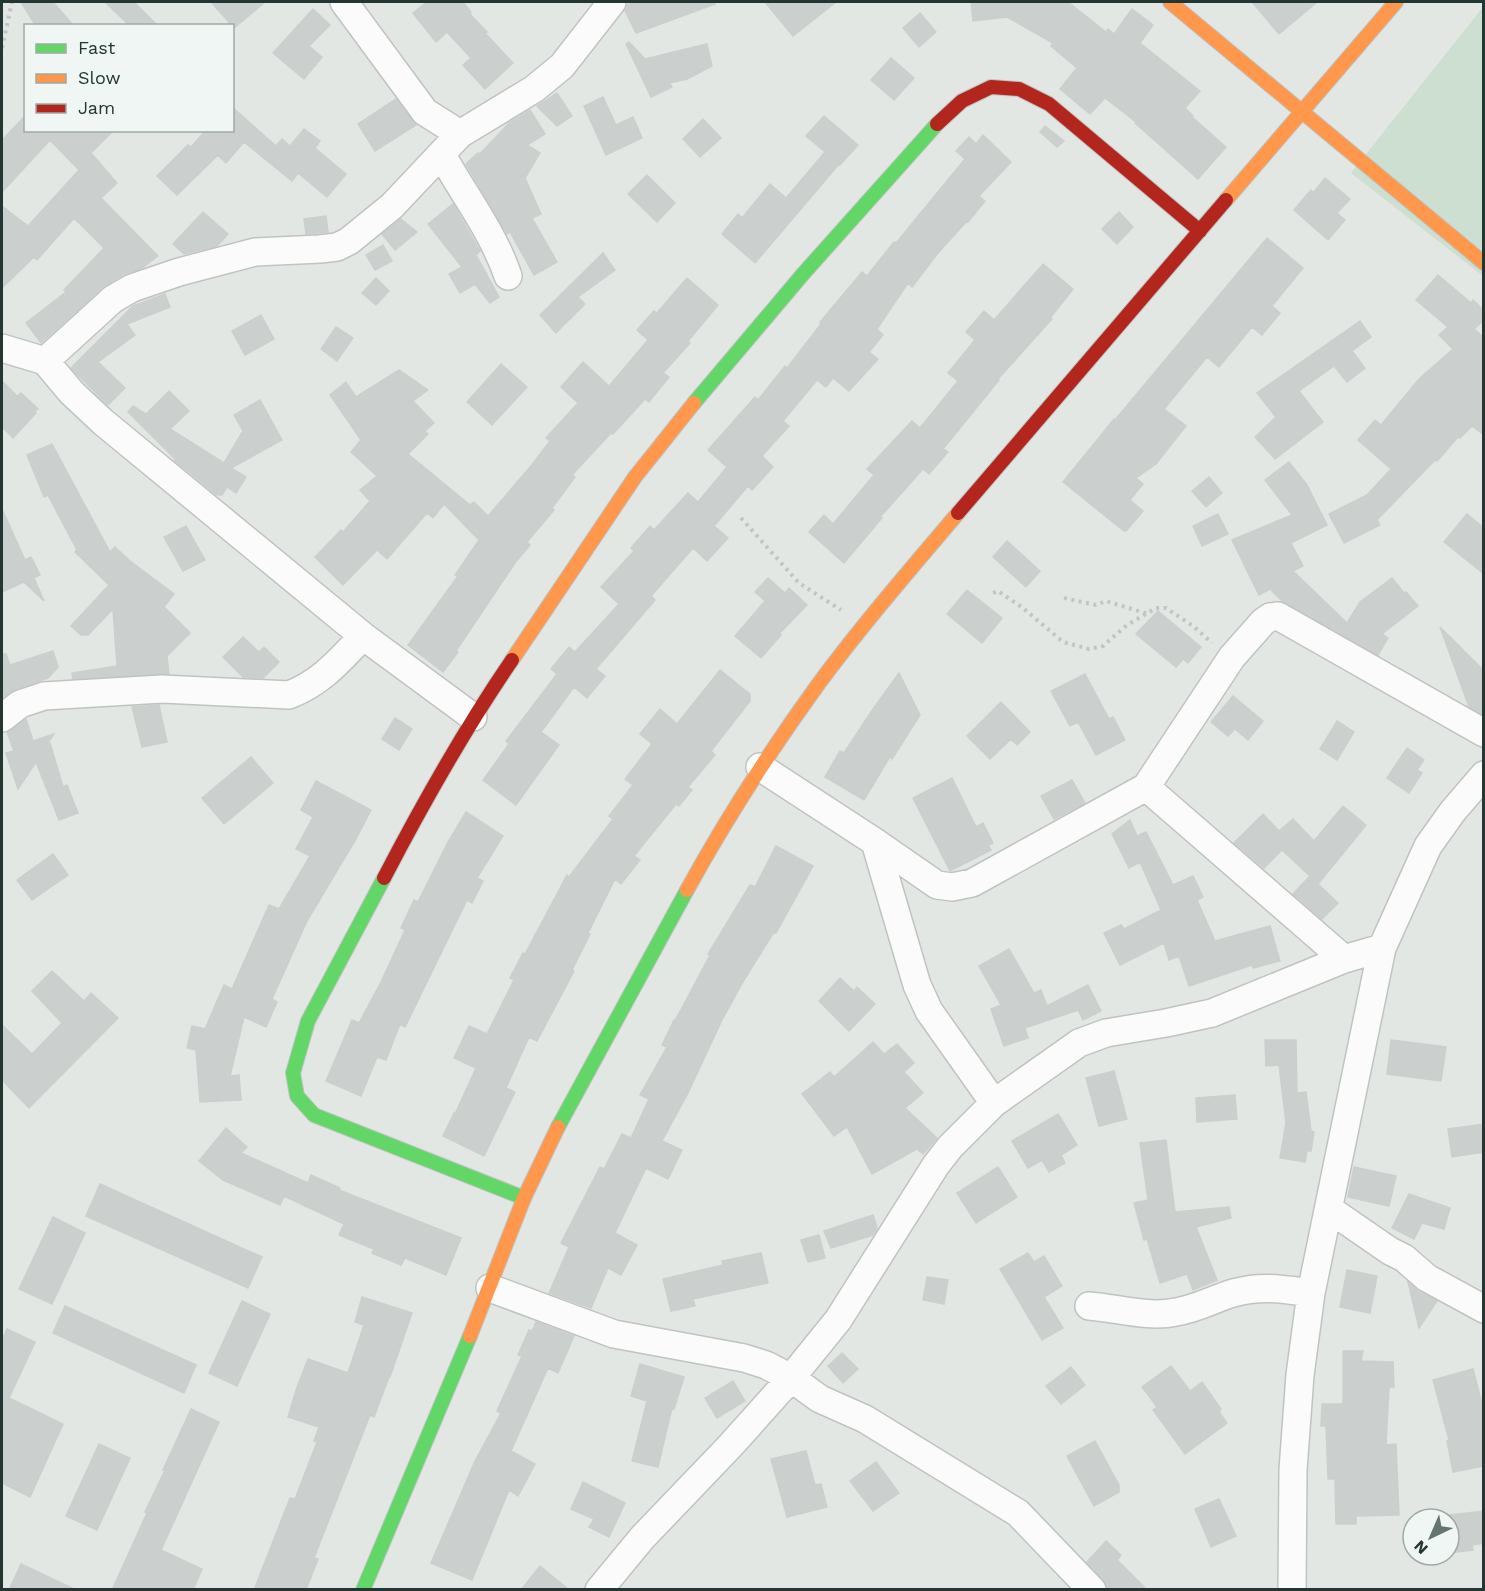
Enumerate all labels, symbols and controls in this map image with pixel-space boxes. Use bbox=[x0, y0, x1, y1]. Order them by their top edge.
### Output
legend bbox=[24, 24, 234, 132]
text: Fast bbox=[78, 37, 116, 58]
text: Slow bbox=[78, 67, 121, 88]
text: Jam bbox=[78, 97, 115, 118]
north arrow bbox=[1401, 1507, 1461, 1567]
text: N bbox=[1410, 1536, 1432, 1558]

